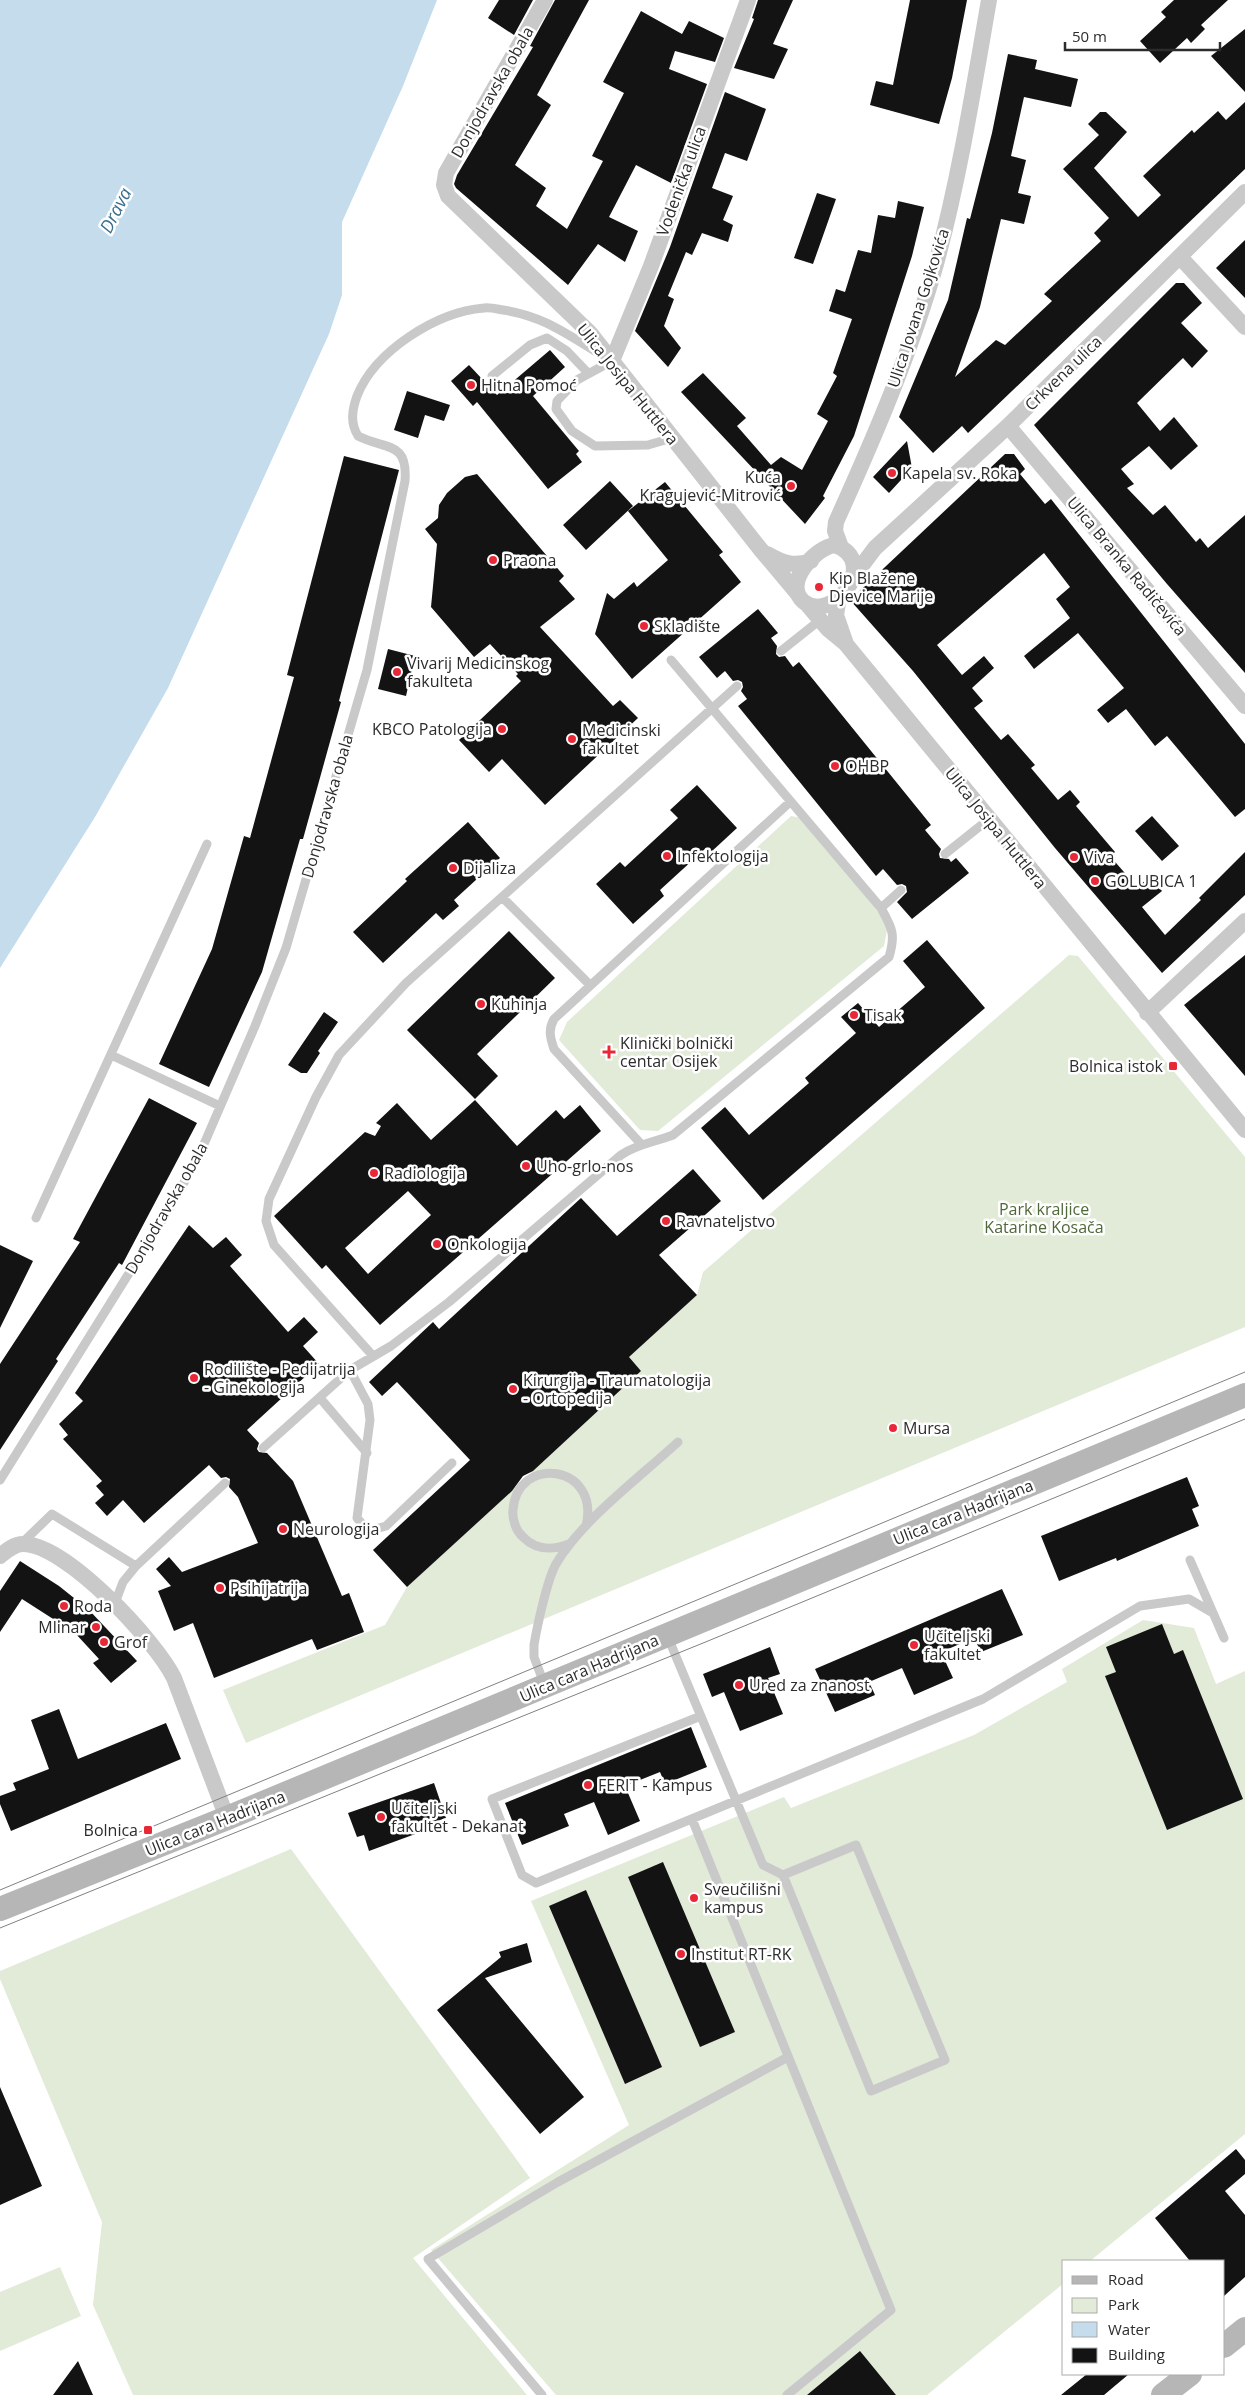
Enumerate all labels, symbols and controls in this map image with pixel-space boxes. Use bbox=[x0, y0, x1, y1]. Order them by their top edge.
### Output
scale bar bbox=[1065, 20, 1220, 52]
street label: Donjodravska obala bbox=[445, 22, 539, 162]
text: 50 m bbox=[1072, 26, 1107, 46]
street label: Vodenička ulica bbox=[651, 123, 711, 239]
water label: Drava bbox=[93, 183, 137, 237]
street label: Ulica Jovana Gojkovića bbox=[882, 226, 954, 390]
street label: Ulica Josipa Huttlera bbox=[572, 319, 684, 449]
street label: Crkvena ulica bbox=[1020, 331, 1106, 415]
place label: Hitna Pomoć bbox=[481, 374, 577, 396]
marker: Hitna Pomoć bbox=[465, 379, 477, 391]
place label: Kapela sv. Roka bbox=[902, 462, 1017, 484]
place label: Kuća Kragujević-Mitrović bbox=[639, 466, 781, 506]
marker: Kapela sv. Roka bbox=[886, 467, 898, 479]
marker: Kuća Kragujević-Mitrović bbox=[785, 480, 797, 492]
street label: Ulica Branka Radičevića bbox=[1062, 492, 1192, 640]
place label: Praona bbox=[503, 549, 556, 571]
marker: Praona bbox=[487, 554, 499, 566]
place label: Kip Blažene Djevice Marije bbox=[829, 567, 933, 607]
marker: Kip Blažene Djevice Marije bbox=[813, 581, 825, 593]
place label: Skladište bbox=[654, 615, 720, 637]
marker: Skladište bbox=[638, 620, 650, 632]
place label: Vivarij Medicinskog fakulteta bbox=[407, 652, 550, 692]
marker: Vivarij Medicinskog fakulteta bbox=[391, 666, 403, 678]
place label: KBCO Patologija bbox=[372, 718, 492, 740]
place label: Medicinski fakultet bbox=[582, 719, 661, 759]
marker: KBCO Patologija bbox=[496, 723, 508, 735]
street label: Donjodravska obala bbox=[296, 732, 358, 880]
marker: Medicinski fakultet bbox=[566, 733, 578, 745]
place label: OHBP bbox=[845, 755, 889, 777]
marker: OHBP bbox=[829, 760, 841, 772]
street label: Ulica Josipa Huttlera bbox=[940, 763, 1052, 893]
place label: Infektologija bbox=[677, 845, 769, 867]
place label: Viva bbox=[1084, 846, 1114, 868]
marker: Infektologija bbox=[661, 850, 673, 862]
marker: Viva bbox=[1068, 851, 1080, 863]
place label: Dijaliza bbox=[463, 857, 516, 879]
marker: Dijaliza bbox=[447, 862, 459, 874]
place label: GOLUBICA 1 bbox=[1105, 870, 1197, 892]
marker: GOLUBICA 1 bbox=[1089, 875, 1101, 887]
place label: Kuhinja bbox=[491, 993, 547, 1015]
marker: Kuhinja bbox=[475, 998, 487, 1010]
place label: Tisak bbox=[864, 1004, 902, 1026]
marker: Tisak bbox=[848, 1009, 860, 1021]
place label: Klinički bolnički centar Osijek bbox=[620, 1032, 733, 1072]
marker: Klinički bolnički centar Osijek bbox=[602, 1045, 616, 1059]
place label: Bolnica istok bbox=[1069, 1055, 1164, 1077]
marker: Bolnica istok bbox=[1167, 1060, 1179, 1072]
street label: Donjodravska obala bbox=[119, 1138, 213, 1278]
place label: Uho-grlo-nos bbox=[536, 1155, 633, 1177]
marker: Uho-grlo-nos bbox=[520, 1160, 532, 1172]
place label: Radiologija bbox=[384, 1162, 466, 1184]
marker: Radiologija bbox=[368, 1167, 380, 1179]
park label: Park kraljice Katarine Kosača bbox=[984, 1198, 1104, 1238]
place label: Ravnateljstvo bbox=[676, 1210, 775, 1232]
marker: Ravnateljstvo bbox=[660, 1215, 672, 1227]
place label: Onkologija bbox=[447, 1233, 527, 1255]
marker: Onkologija bbox=[431, 1238, 443, 1250]
place label: Rodilište - Pedijatrija - Ginekologija bbox=[204, 1358, 356, 1398]
place label: Kirurgija - Traumatologija - Ortopedija bbox=[523, 1369, 711, 1409]
marker: Rodilište - Pedijatrija - Ginekologija bbox=[188, 1372, 200, 1384]
marker: Kirurgija - Traumatologija - Ortopedija bbox=[507, 1383, 519, 1395]
place label: Mursa bbox=[903, 1417, 950, 1439]
marker: Mursa bbox=[887, 1422, 899, 1434]
street label: Ulica cara Hadrijana bbox=[890, 1474, 1036, 1550]
place label: Neurologija bbox=[293, 1518, 379, 1540]
marker: Neurologija bbox=[277, 1523, 289, 1535]
place label: Psihijatrija bbox=[230, 1577, 307, 1599]
marker: Psihijatrija bbox=[214, 1582, 226, 1594]
place label: Roda bbox=[74, 1595, 112, 1617]
marker: Roda bbox=[58, 1600, 70, 1612]
place label: Mlinar bbox=[38, 1616, 86, 1638]
marker: Mlinar bbox=[90, 1621, 102, 1633]
place label: Učiteljski fakultet bbox=[924, 1625, 990, 1665]
street label: Ulica cara Hadrijana bbox=[516, 1629, 662, 1707]
place label: Grof bbox=[114, 1631, 149, 1653]
marker: Grof bbox=[98, 1636, 110, 1648]
marker: Učiteljski fakultet bbox=[908, 1639, 920, 1651]
place label: Ured za znanost bbox=[749, 1674, 870, 1696]
marker: Ured za znanost bbox=[733, 1679, 745, 1691]
place label: FERIT - Kampus bbox=[598, 1774, 713, 1796]
marker: FERIT - Kampus bbox=[582, 1779, 594, 1791]
street label: Ulica cara Hadrijana bbox=[142, 1785, 288, 1861]
place label: Učiteljski fakultet - Dekanat bbox=[391, 1797, 524, 1837]
marker: Učiteljski fakultet - Dekanat bbox=[375, 1811, 387, 1823]
place label: Bolnica bbox=[84, 1819, 138, 1841]
marker: Bolnica bbox=[142, 1824, 154, 1836]
place label: Sveučilišni kampus bbox=[704, 1878, 781, 1918]
marker: Sveučilišni kampus bbox=[688, 1892, 700, 1904]
place label: Institut RT-RK bbox=[691, 1943, 792, 1965]
marker: Institut RT-RK bbox=[675, 1948, 687, 1960]
legend bbox=[1062, 2260, 1225, 2375]
text: Road bbox=[1108, 2269, 1144, 2289]
text: Park bbox=[1108, 2294, 1139, 2314]
text: Water bbox=[1108, 2319, 1150, 2339]
text: Building bbox=[1108, 2344, 1165, 2364]

